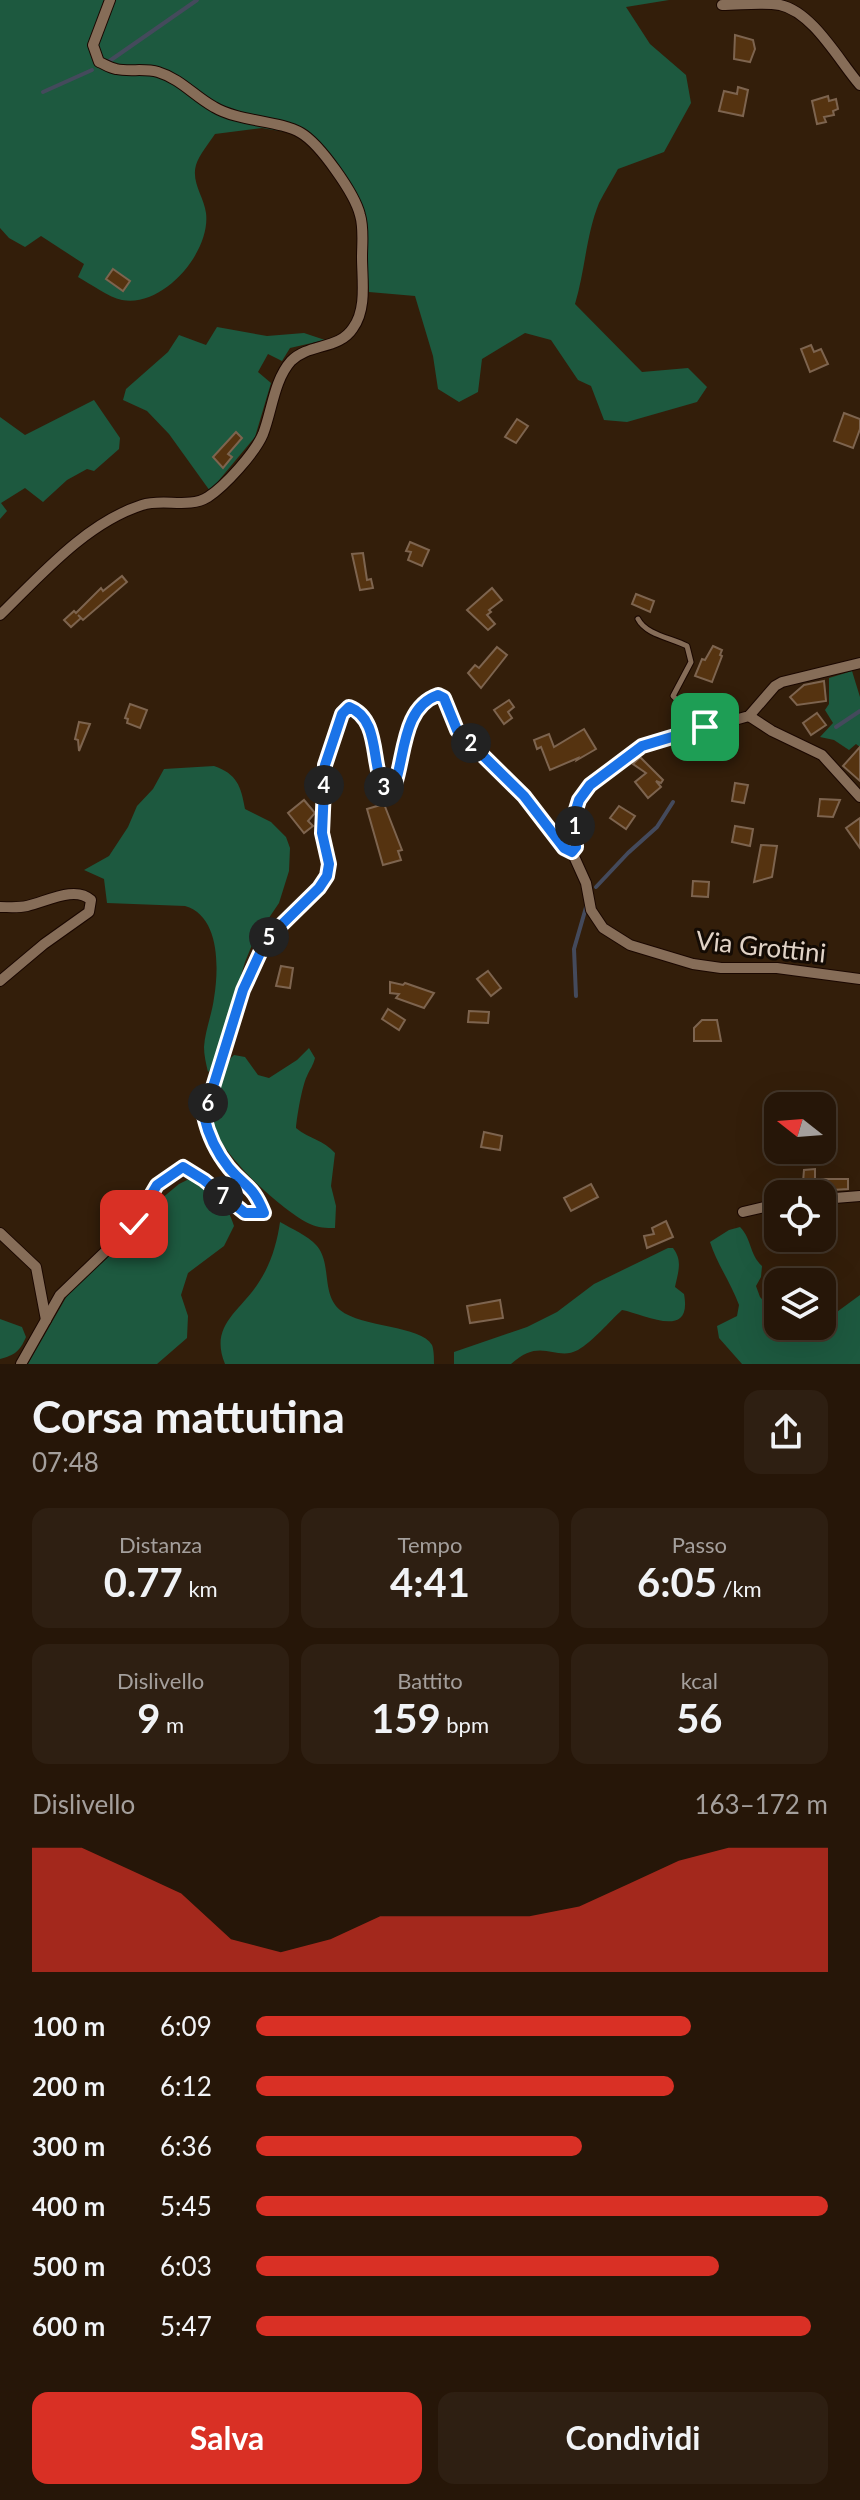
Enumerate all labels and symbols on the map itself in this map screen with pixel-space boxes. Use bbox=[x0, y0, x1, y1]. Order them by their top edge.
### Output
pin bbox=[671, 693, 739, 761]
pin: 2 bbox=[451, 723, 491, 763]
pin: 4 bbox=[304, 765, 344, 805]
pin: 3 bbox=[364, 767, 404, 807]
pin: 1 bbox=[555, 806, 595, 846]
pin: 5 bbox=[249, 917, 289, 957]
street label: Via Grottini bbox=[694, 923, 828, 969]
pin: 6 bbox=[188, 1083, 228, 1123]
north arrow bbox=[764, 1092, 836, 1164]
pin: 7 bbox=[203, 1176, 243, 1216]
pin bbox=[100, 1190, 168, 1258]

